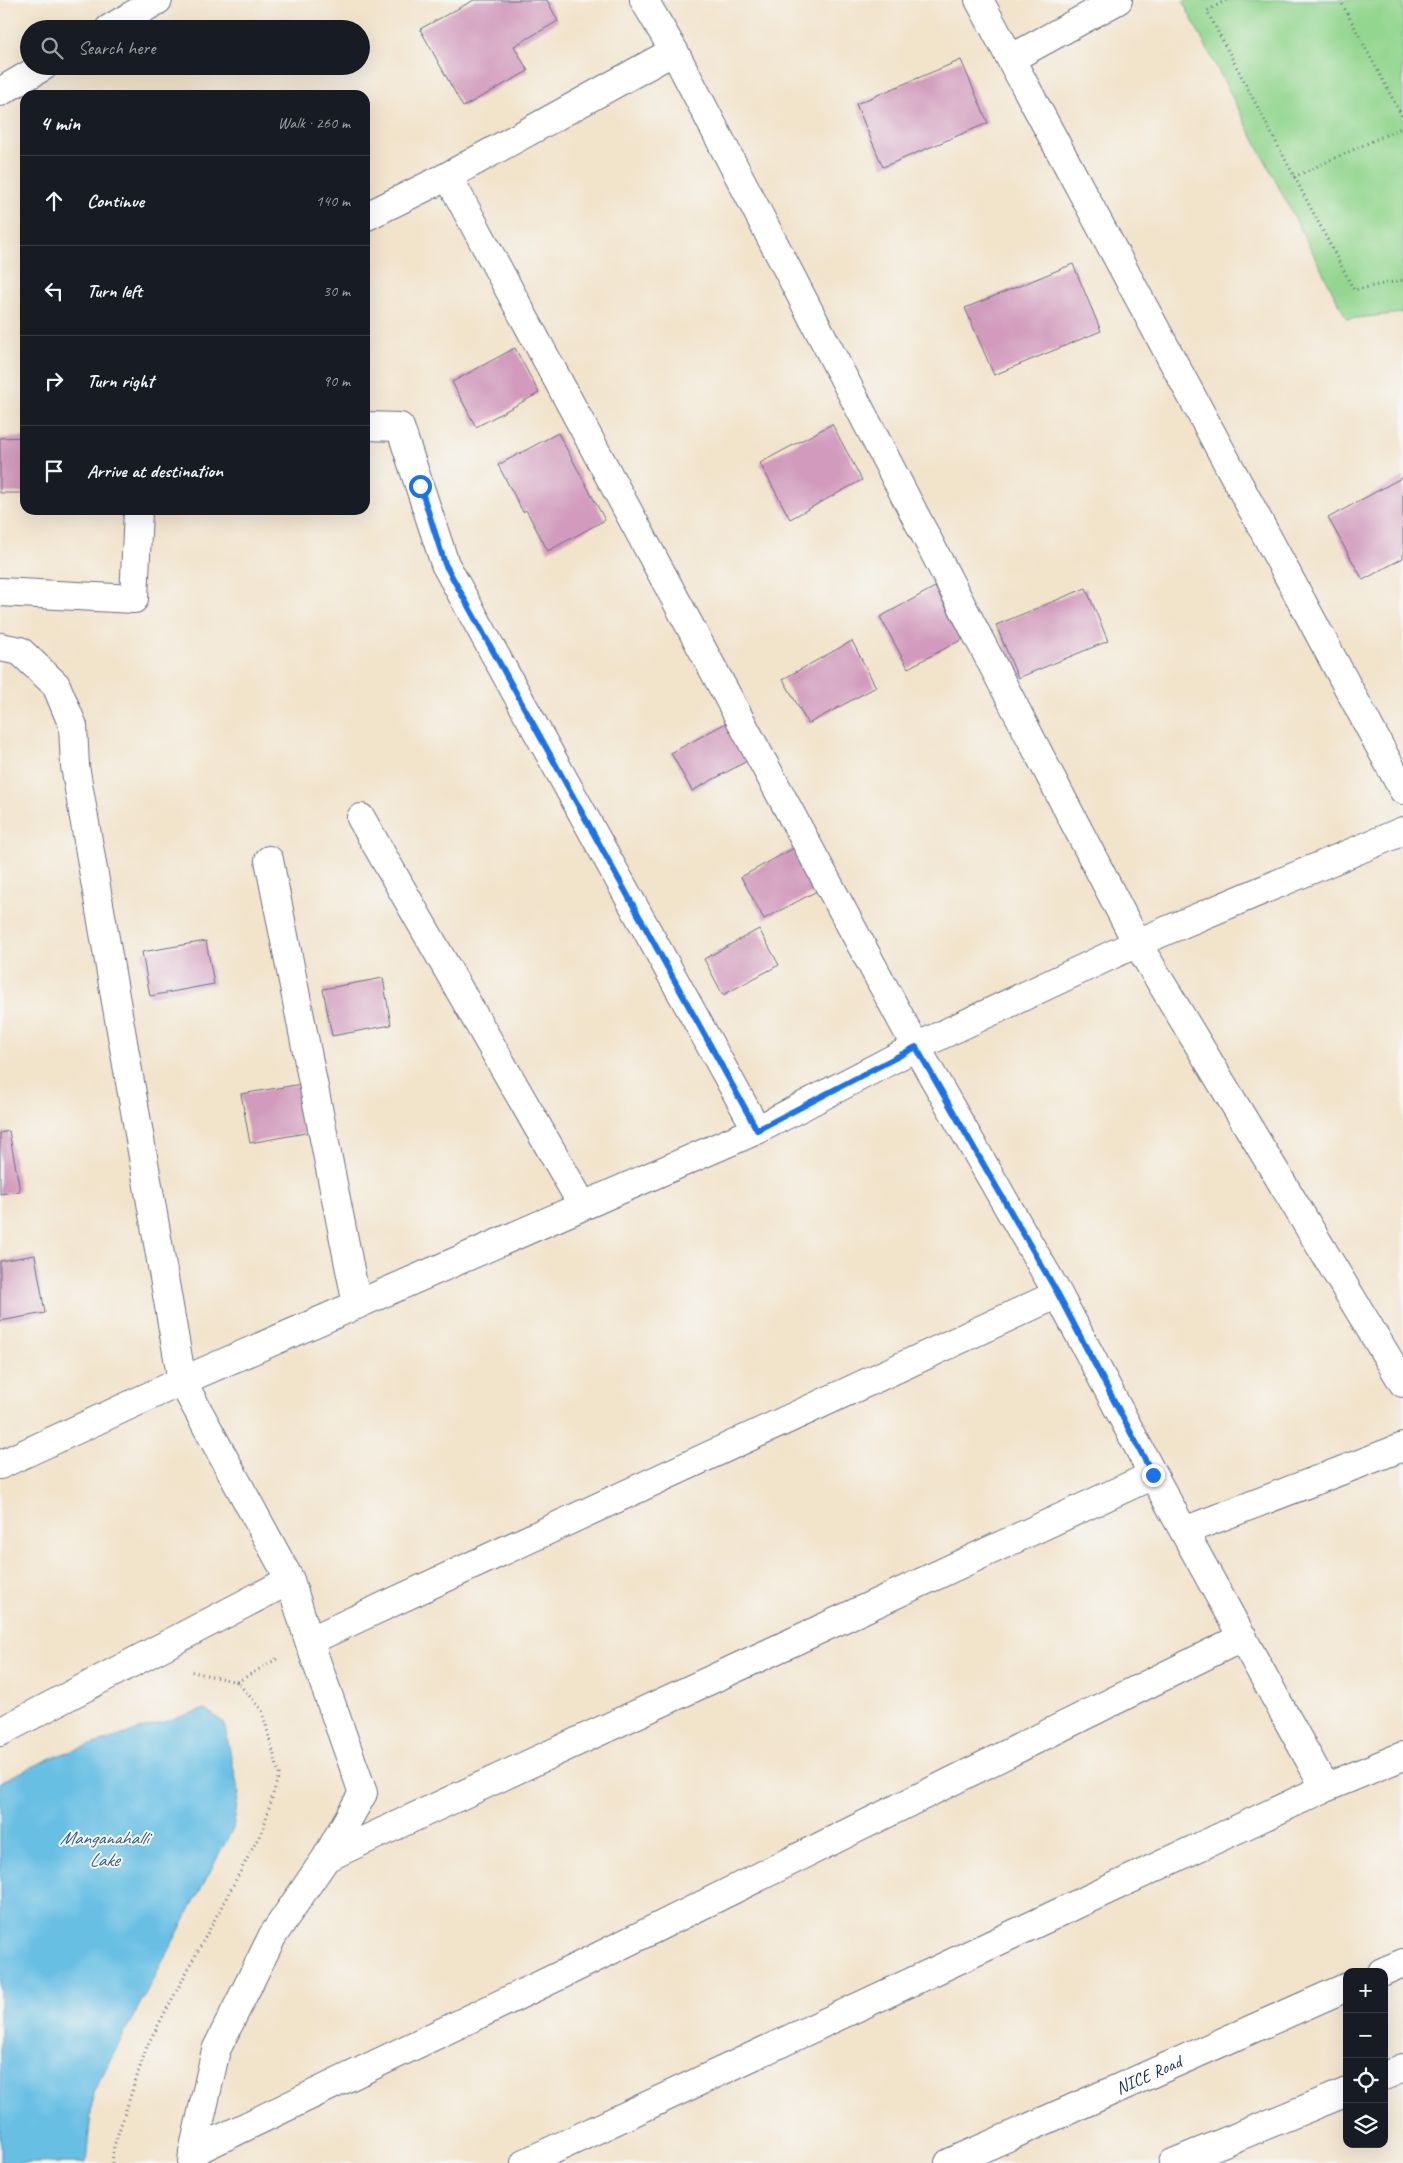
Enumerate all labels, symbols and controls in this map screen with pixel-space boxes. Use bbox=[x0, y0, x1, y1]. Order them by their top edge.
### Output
search box bbox=[20, 20, 370, 75]
icon: search bbox=[38, 34, 66, 62]
text: Search here bbox=[78, 36, 155, 60]
text: 4 min bbox=[40, 110, 80, 136]
text: Walk · 260 m bbox=[278, 113, 350, 133]
icon: ahead bbox=[40, 187, 68, 215]
text: Continue bbox=[87, 189, 144, 213]
text: 140 m bbox=[316, 191, 350, 211]
icon: left bbox=[40, 277, 68, 305]
text: Turn left bbox=[87, 279, 142, 303]
text: 30 m bbox=[323, 281, 350, 301]
icon: right bbox=[40, 367, 68, 395]
text: Turn right bbox=[87, 369, 154, 393]
text: 90 m bbox=[323, 371, 350, 391]
icon: arrive bbox=[40, 457, 68, 485]
text: Arrive at destination bbox=[87, 459, 223, 483]
route start bbox=[409, 475, 432, 498]
route end bbox=[1142, 1464, 1165, 1487]
water label: Manganahalli Lake bbox=[60, 1826, 153, 1872]
map controls bbox=[1343, 1968, 1388, 2148]
button: + bbox=[1343, 1968, 1388, 2013]
button: − bbox=[1343, 2013, 1388, 2058]
street label: NICE Road bbox=[1112, 2050, 1187, 2099]
button: locate bbox=[1343, 2058, 1388, 2103]
button: layers bbox=[1343, 2103, 1388, 2148]

